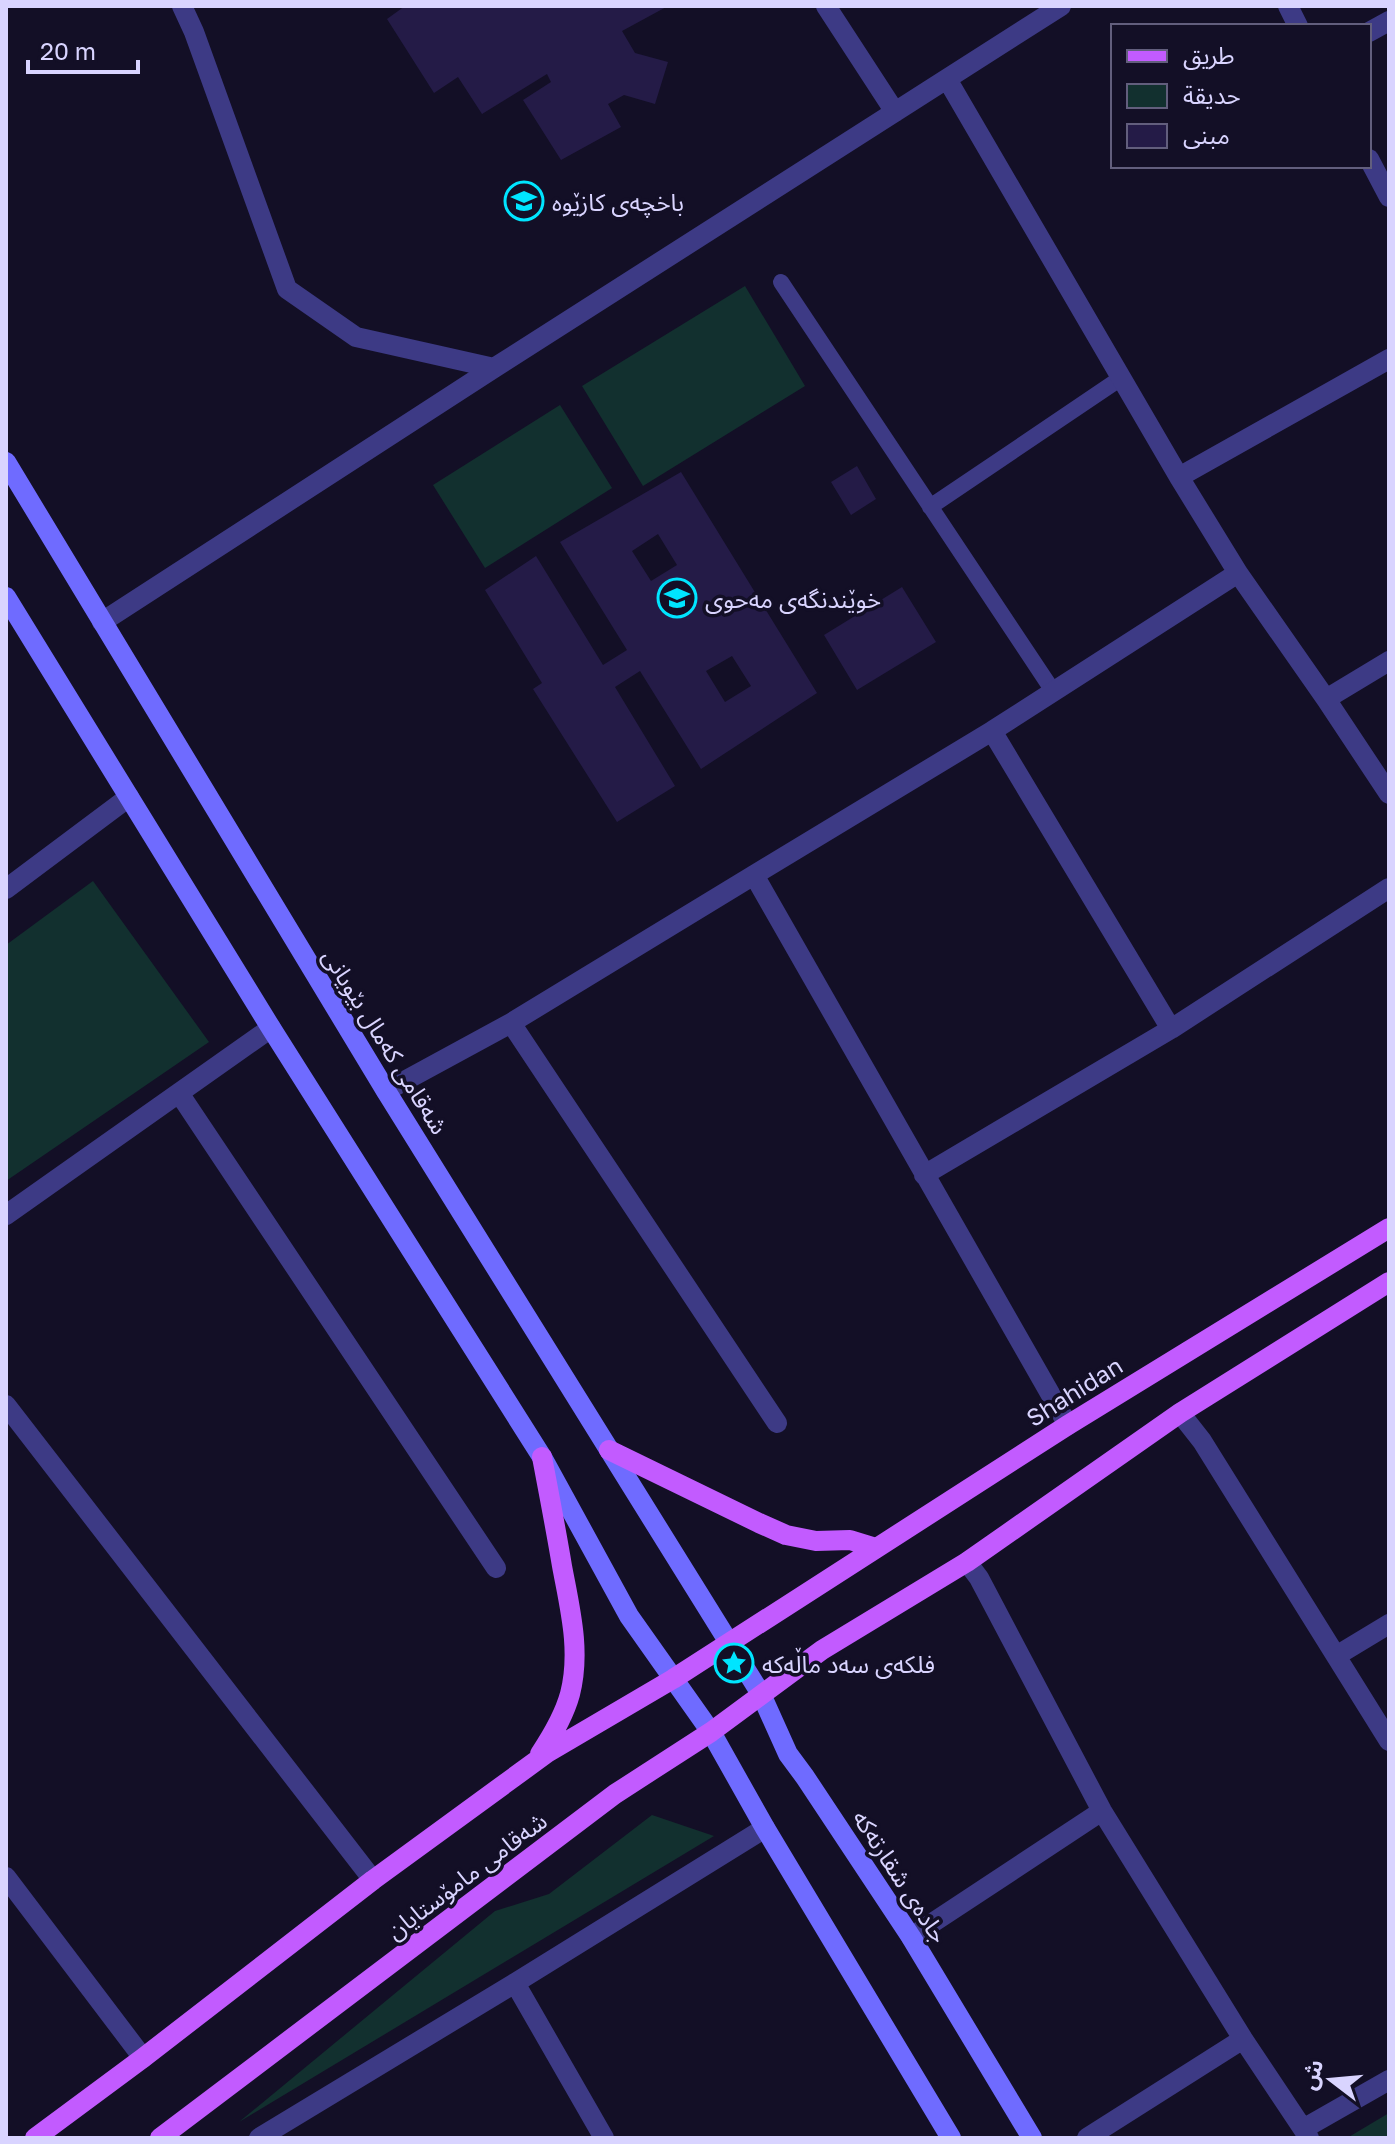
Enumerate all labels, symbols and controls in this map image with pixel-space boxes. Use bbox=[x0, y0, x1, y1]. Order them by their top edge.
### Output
scale bar bbox=[28, 24, 138, 74]
legend bbox=[1111, 24, 1371, 168]
text: 20 m bbox=[40, 36, 96, 65]
text: طريق bbox=[1183, 40, 1235, 71]
text: حديقة bbox=[1183, 80, 1241, 109]
text: مبنى bbox=[1183, 120, 1230, 149]
school or university icon: باخچەی کازێوە bbox=[503, 180, 545, 222]
place label: باخچەی کازێوە bbox=[552, 187, 684, 218]
school or university icon: خوێندنگەی مەحوی bbox=[656, 577, 698, 619]
place label: خوێندنگەی مەحوی bbox=[705, 584, 881, 614]
street label: شەقامی کەمال بێویانی bbox=[316, 943, 455, 1140]
street label: Shahidan bbox=[1021, 1350, 1127, 1432]
place icon: فلکەی سەد ماڵەکە bbox=[713, 1642, 755, 1684]
place label: فلکەی سەد ماڵەکە bbox=[762, 1647, 935, 1679]
street label: جادەی شقارتەکە bbox=[846, 1804, 955, 1948]
street label: شەقامی مامۆستایان bbox=[380, 1805, 553, 1946]
north arrow bbox=[1291, 2040, 1371, 2120]
text: ش bbox=[1294, 2056, 1328, 2093]

